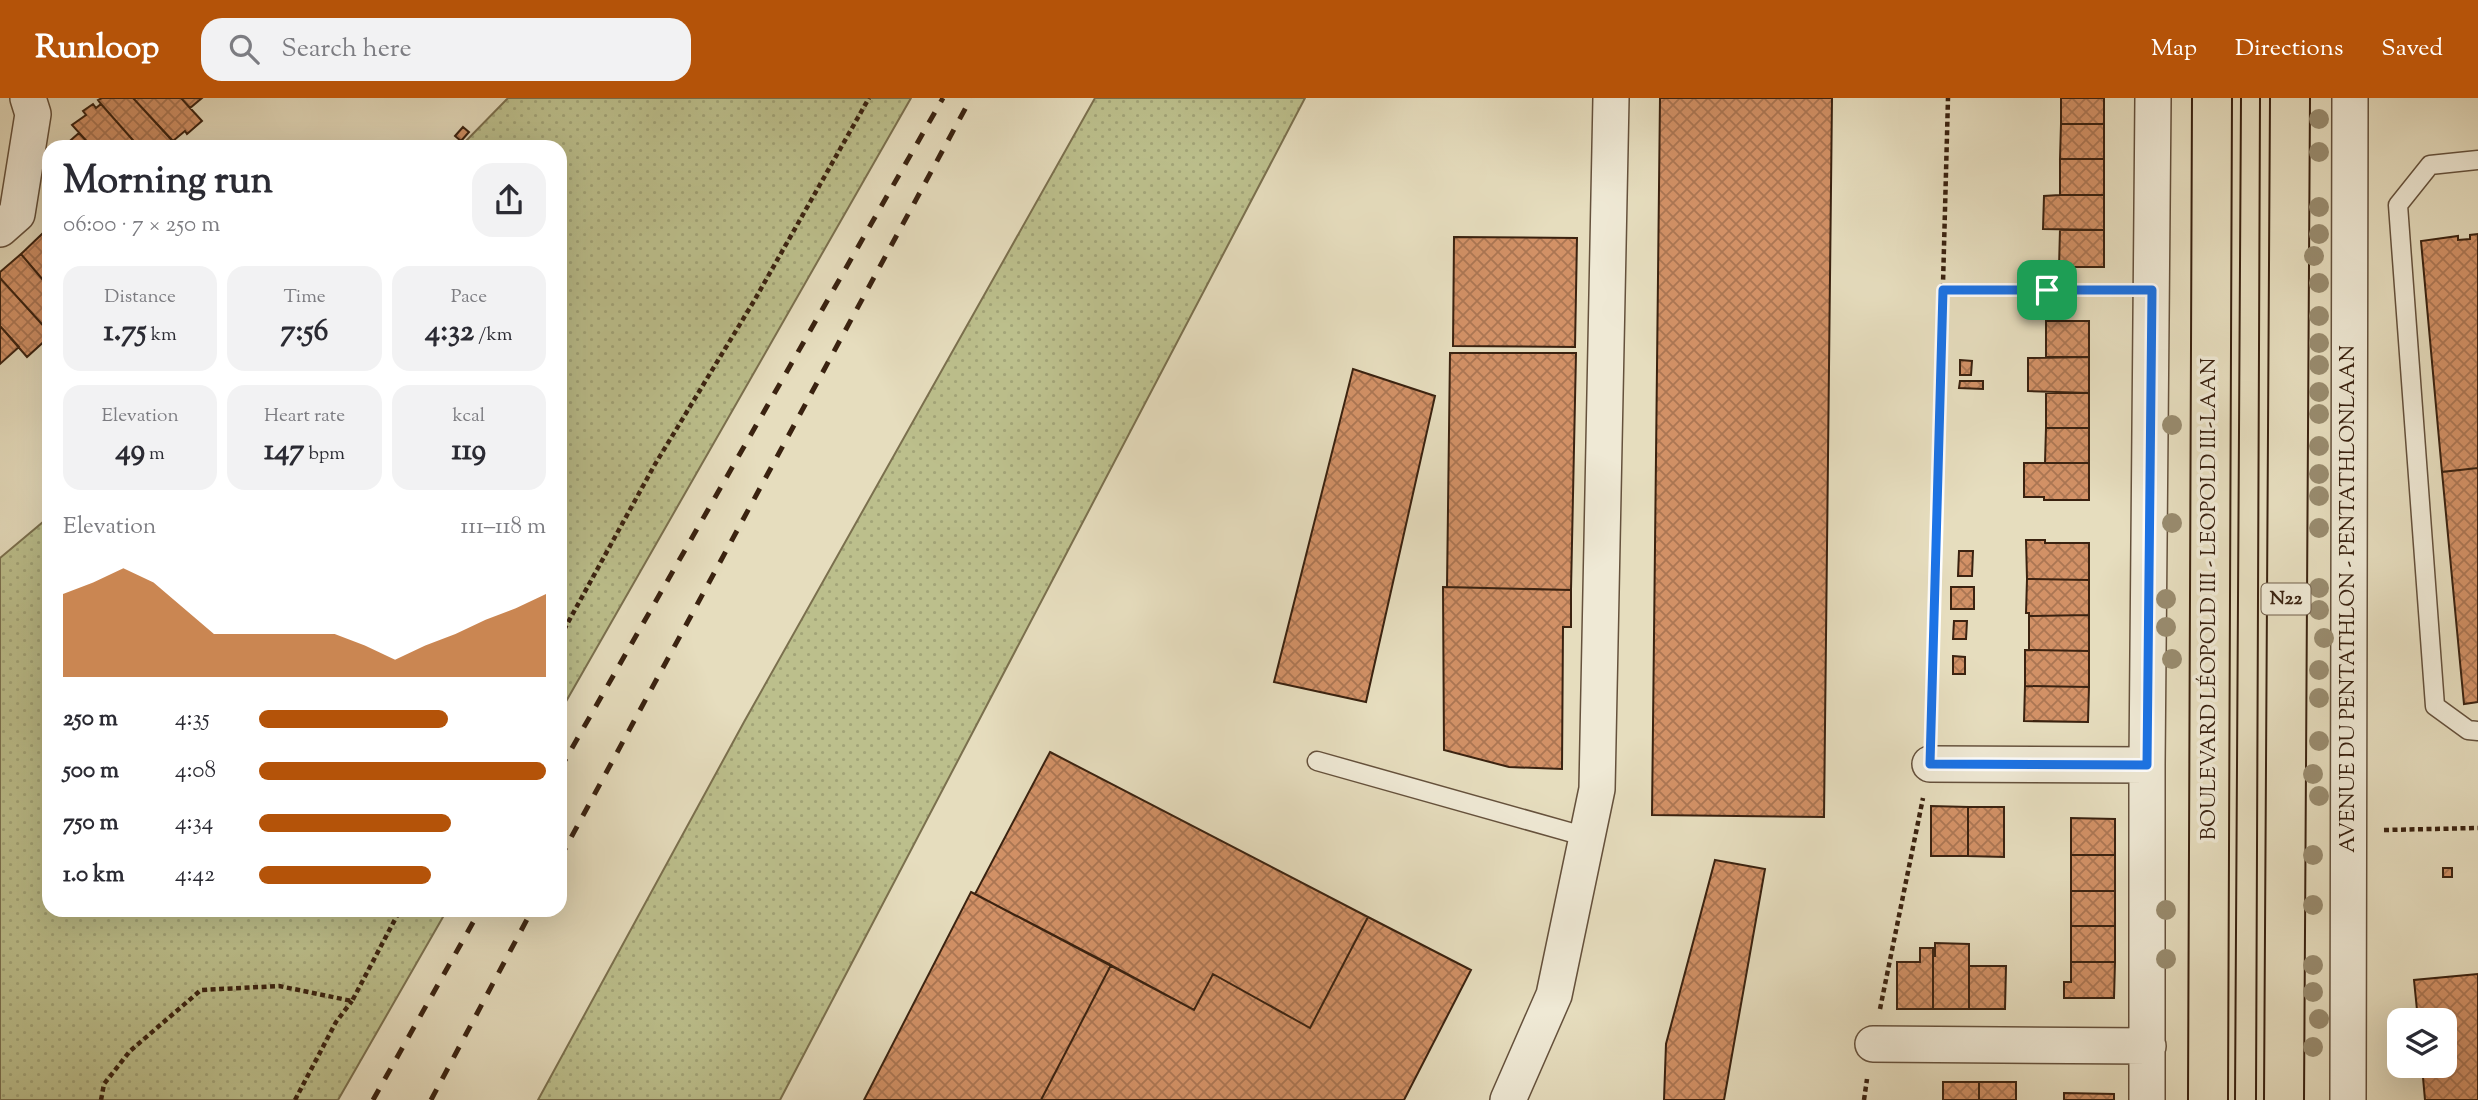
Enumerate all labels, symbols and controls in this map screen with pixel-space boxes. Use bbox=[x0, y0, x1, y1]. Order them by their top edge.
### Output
search box bbox=[201, 18, 691, 81]
text: Runloop bbox=[35, 25, 159, 73]
icon: search bbox=[225, 30, 263, 68]
text: Search here bbox=[281, 31, 412, 68]
text: Map bbox=[2151, 32, 2197, 66]
text: Directions bbox=[2235, 32, 2343, 66]
text: Saved bbox=[2381, 32, 2443, 66]
text: Morning run bbox=[63, 156, 273, 210]
button: share bbox=[472, 163, 546, 237]
text: 06:00 · 7 × 250 m bbox=[63, 209, 220, 242]
pin bbox=[2017, 260, 2077, 320]
icon: arrive bbox=[2028, 271, 2066, 309]
text: Distance bbox=[104, 284, 176, 311]
text: Time bbox=[283, 284, 326, 311]
text: Pace bbox=[451, 284, 487, 311]
text: 1.75 bbox=[104, 311, 147, 354]
text: 7:56 bbox=[280, 311, 328, 354]
text: 4:32 bbox=[425, 311, 474, 354]
text: km bbox=[147, 322, 177, 349]
text: /km bbox=[474, 322, 513, 349]
street label: AVENUE DU PENTATHLON - PENTATHLONLAAN bbox=[2334, 345, 2364, 853]
street label: BOULEVARD LÉOPOLD III - LEOPOLD III-LAAN bbox=[2195, 358, 2225, 840]
text: Elevation bbox=[102, 403, 179, 430]
text: Heart rate bbox=[264, 403, 345, 430]
text: kcal bbox=[452, 403, 485, 430]
text: 49 bbox=[116, 430, 145, 473]
text: 147 bbox=[264, 430, 304, 473]
text: 119 bbox=[451, 430, 486, 473]
text: m bbox=[145, 441, 165, 468]
text: bpm bbox=[304, 441, 345, 468]
text: Elevation bbox=[63, 511, 156, 544]
text: 111–118 m bbox=[460, 511, 546, 544]
road number: N22 bbox=[2262, 584, 2310, 614]
text: 250 m bbox=[63, 703, 118, 736]
text: 4:35 bbox=[175, 703, 210, 736]
text: 500 m bbox=[63, 755, 119, 788]
text: 4:08 bbox=[175, 755, 216, 788]
text: 750 m bbox=[63, 807, 118, 840]
text: 4:34 bbox=[175, 807, 213, 840]
text: 1.0 km bbox=[63, 859, 125, 892]
text: 4:42 bbox=[175, 859, 215, 892]
map controls bbox=[2387, 1008, 2457, 1078]
button: layers bbox=[2387, 1008, 2457, 1078]

